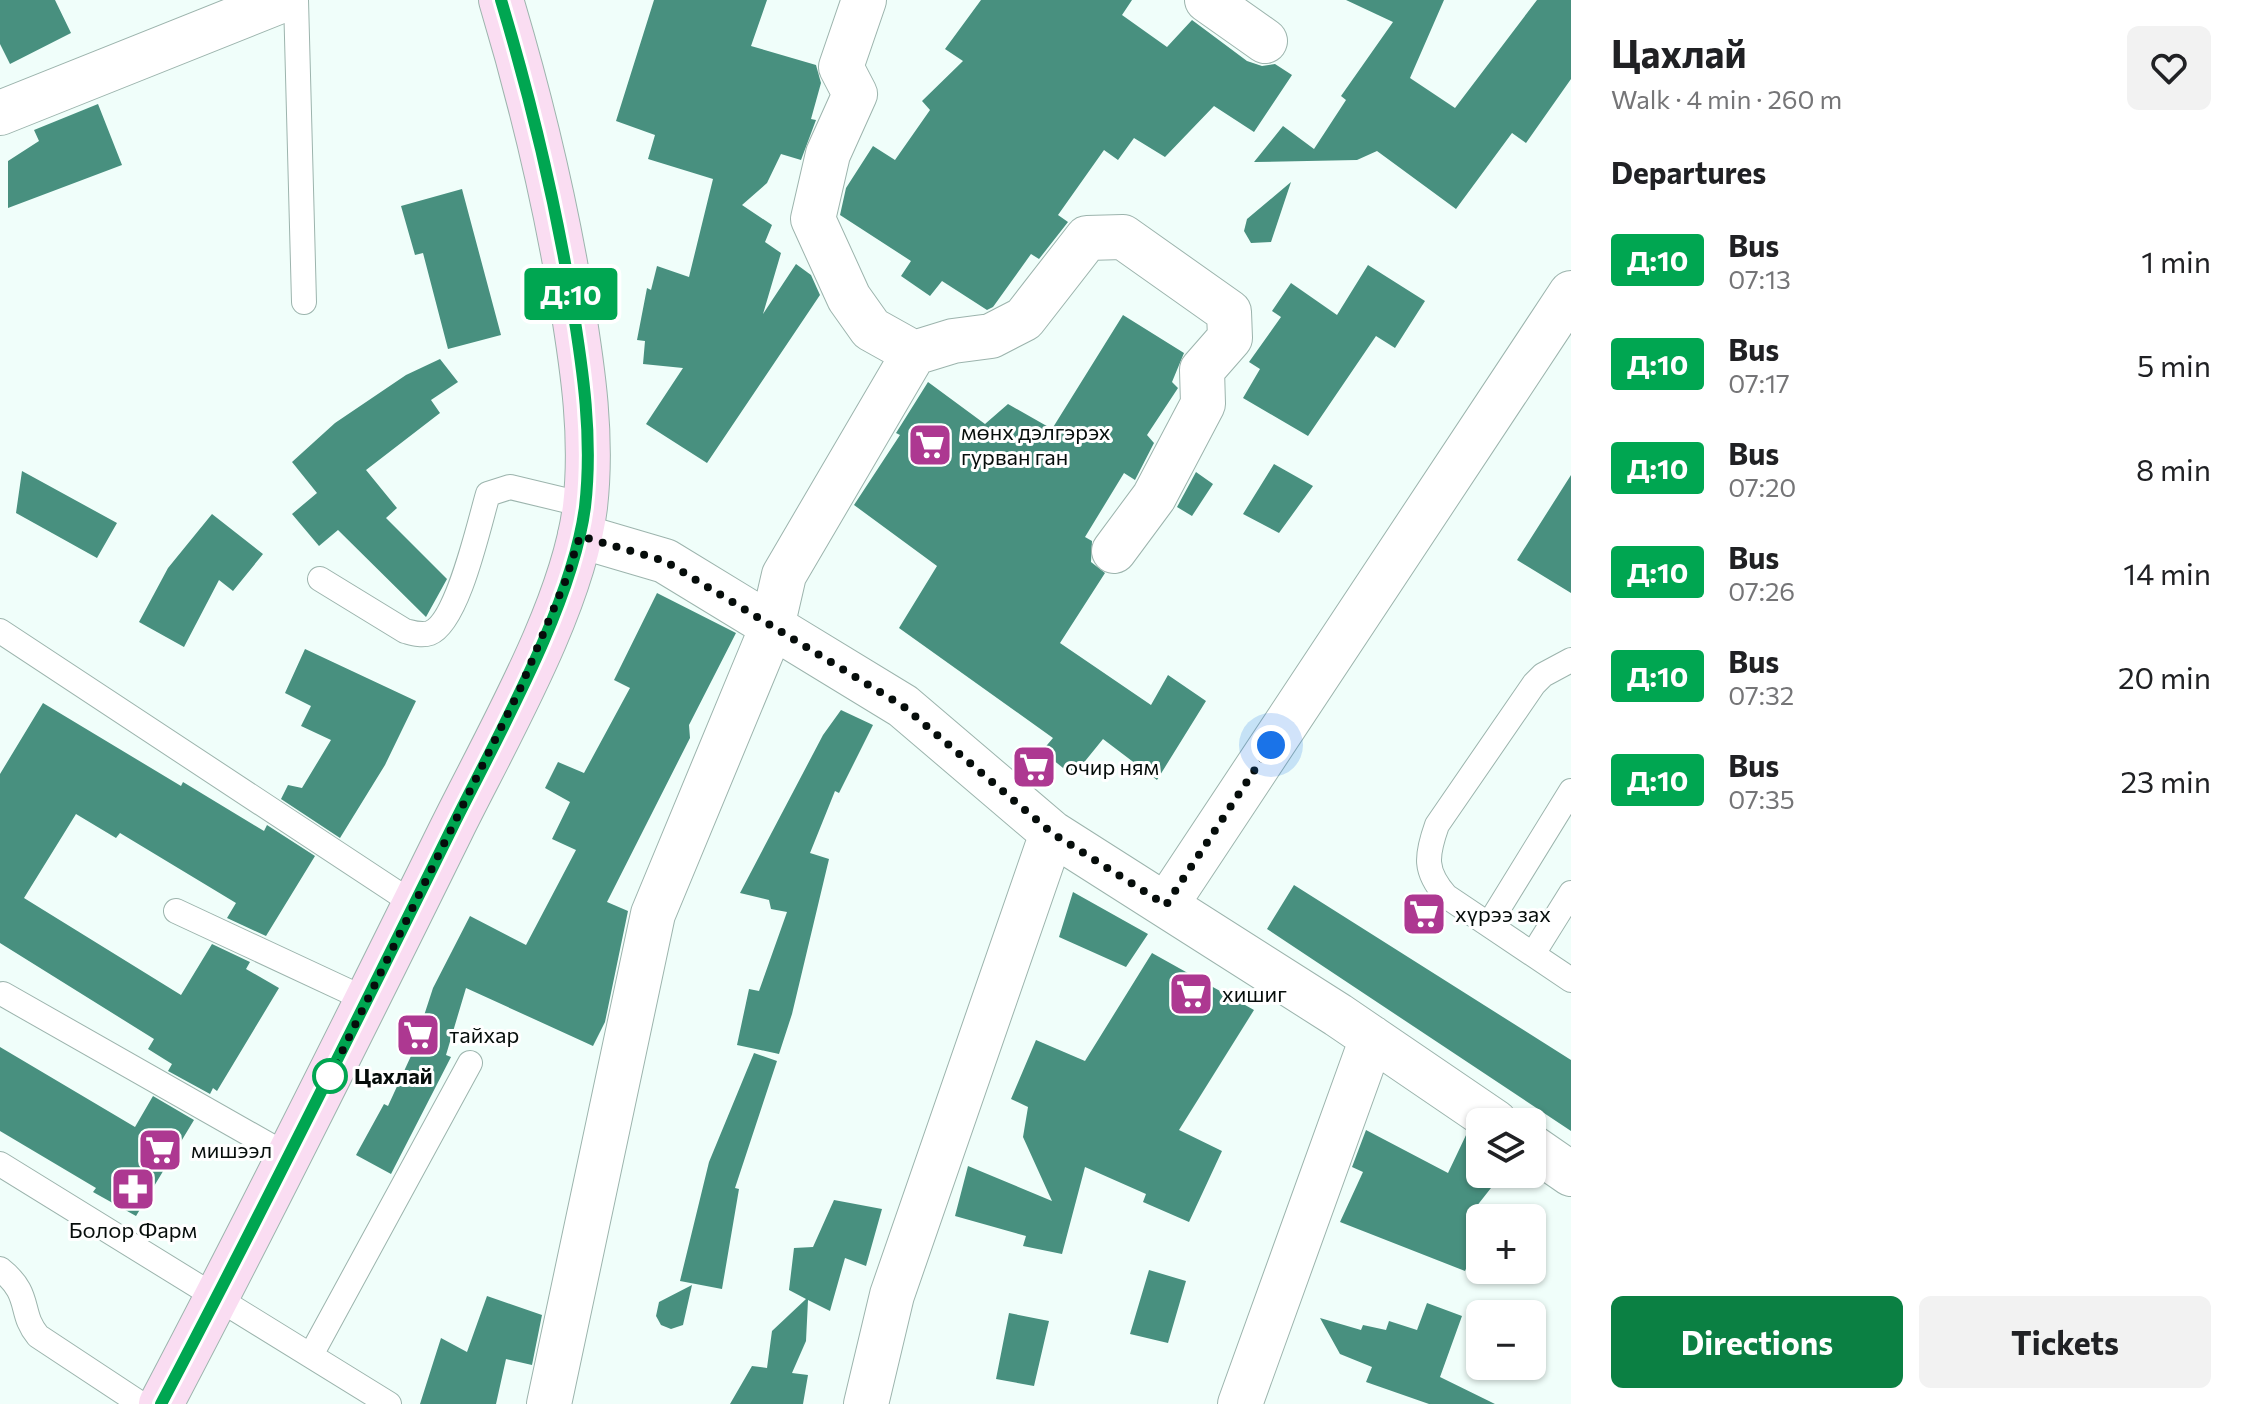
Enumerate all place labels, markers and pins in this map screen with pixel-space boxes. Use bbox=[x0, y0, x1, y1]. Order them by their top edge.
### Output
place label: мөнх дэлгэрэх гурван ган bbox=[961, 418, 1111, 470]
supermarket icon: мөнх дэлгэрэх гурван ган bbox=[906, 421, 954, 469]
supermarket icon: очир ням bbox=[1010, 743, 1058, 791]
place label: очир ням bbox=[1065, 753, 1159, 780]
supermarket icon: хүрээ зах bbox=[1400, 890, 1448, 938]
place label: хүрээ зах bbox=[1455, 900, 1551, 927]
supermarket icon: хишиг bbox=[1167, 970, 1215, 1018]
place label: хишиг bbox=[1222, 980, 1287, 1007]
supermarket icon: тайхар bbox=[394, 1011, 442, 1059]
place label: тайхар bbox=[449, 1021, 519, 1048]
marker: Цахлай bbox=[313, 1059, 347, 1093]
place label: Цахлай bbox=[354, 1062, 432, 1089]
supermarket icon: мишээл bbox=[136, 1126, 184, 1174]
place label: мишээл bbox=[191, 1136, 272, 1163]
pharmacy icon: Болор Фарм bbox=[109, 1165, 157, 1213]
place label: Болор Фарм bbox=[69, 1216, 197, 1243]

